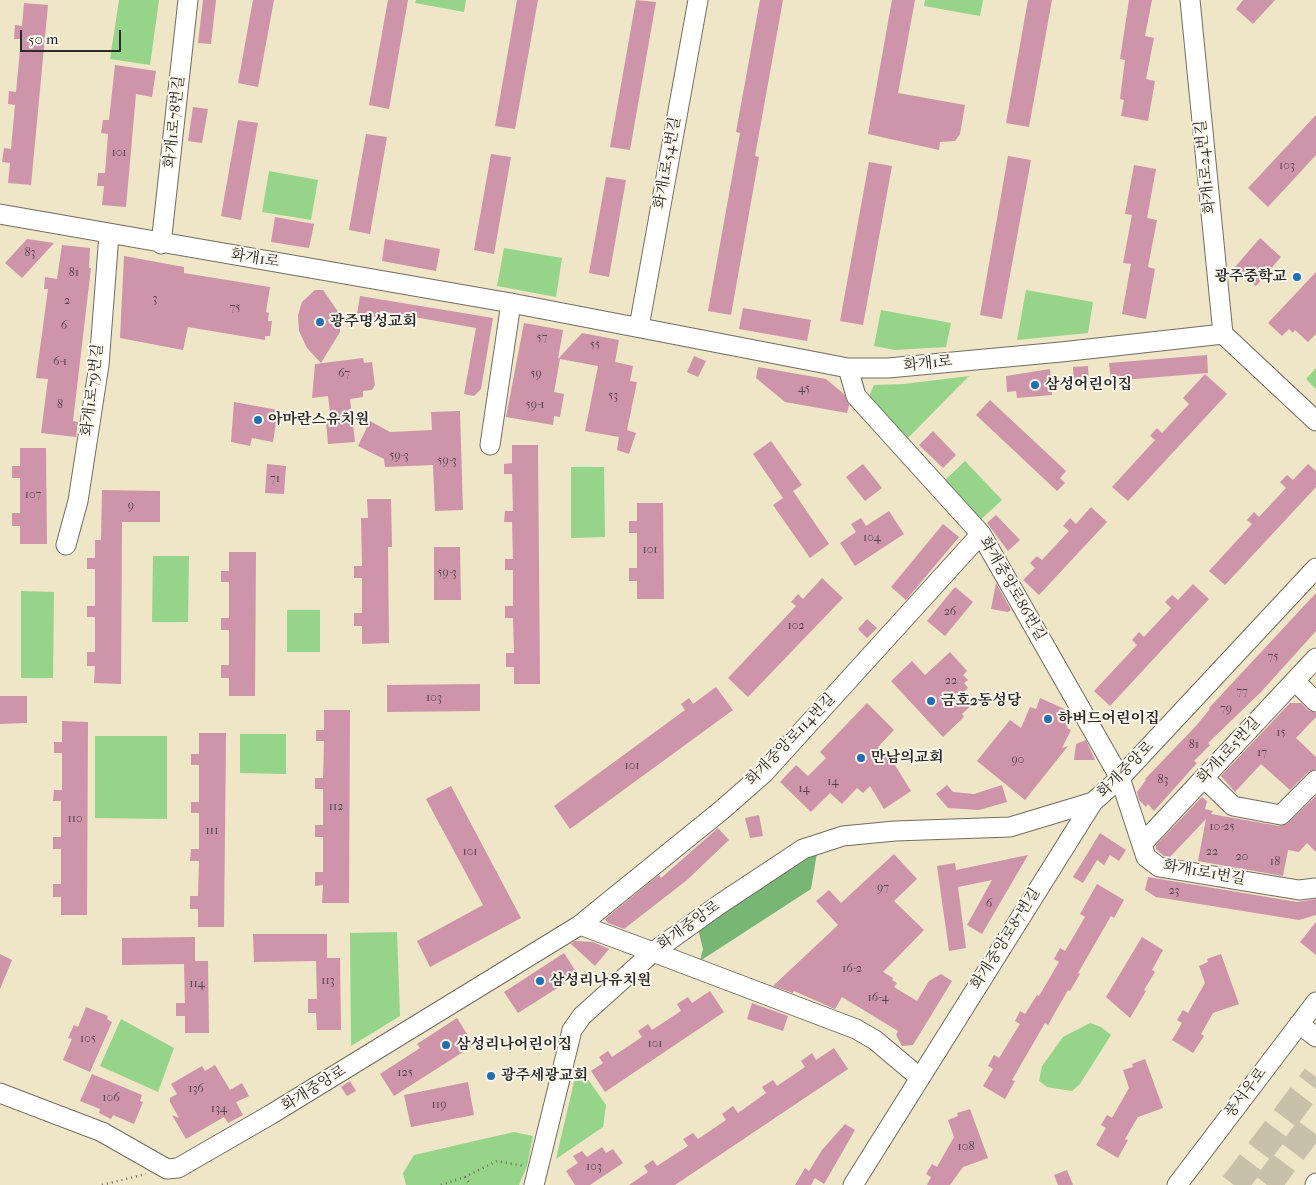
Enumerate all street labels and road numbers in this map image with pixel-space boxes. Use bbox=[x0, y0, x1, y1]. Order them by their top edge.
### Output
street label: 화개1로78번길 bbox=[161, 75, 189, 169]
street label: 화개1로54번길 bbox=[651, 116, 685, 210]
street label: 화개1로24번길 bbox=[1192, 119, 1220, 215]
street label: 화개1로 bbox=[229, 246, 281, 272]
street label: 화개1로79번길 bbox=[78, 343, 108, 437]
street label: 화개1로 bbox=[903, 352, 953, 376]
street label: 화개중앙로86번길 bbox=[975, 534, 1049, 644]
street label: 화개중앙로114번길 bbox=[743, 690, 839, 790]
street label: 화개1로5번길 bbox=[1194, 714, 1264, 788]
street label: 화개중앙로 bbox=[1094, 738, 1158, 802]
street label: 화개1로1번길 bbox=[1161, 857, 1247, 889]
street label: 화개중앙로87번길 bbox=[968, 885, 1044, 993]
street label: 화개중앙로 bbox=[654, 897, 724, 955]
street label: 화개중앙로 bbox=[279, 1062, 349, 1116]
street label: 풍서우로 bbox=[1221, 1064, 1271, 1122]

